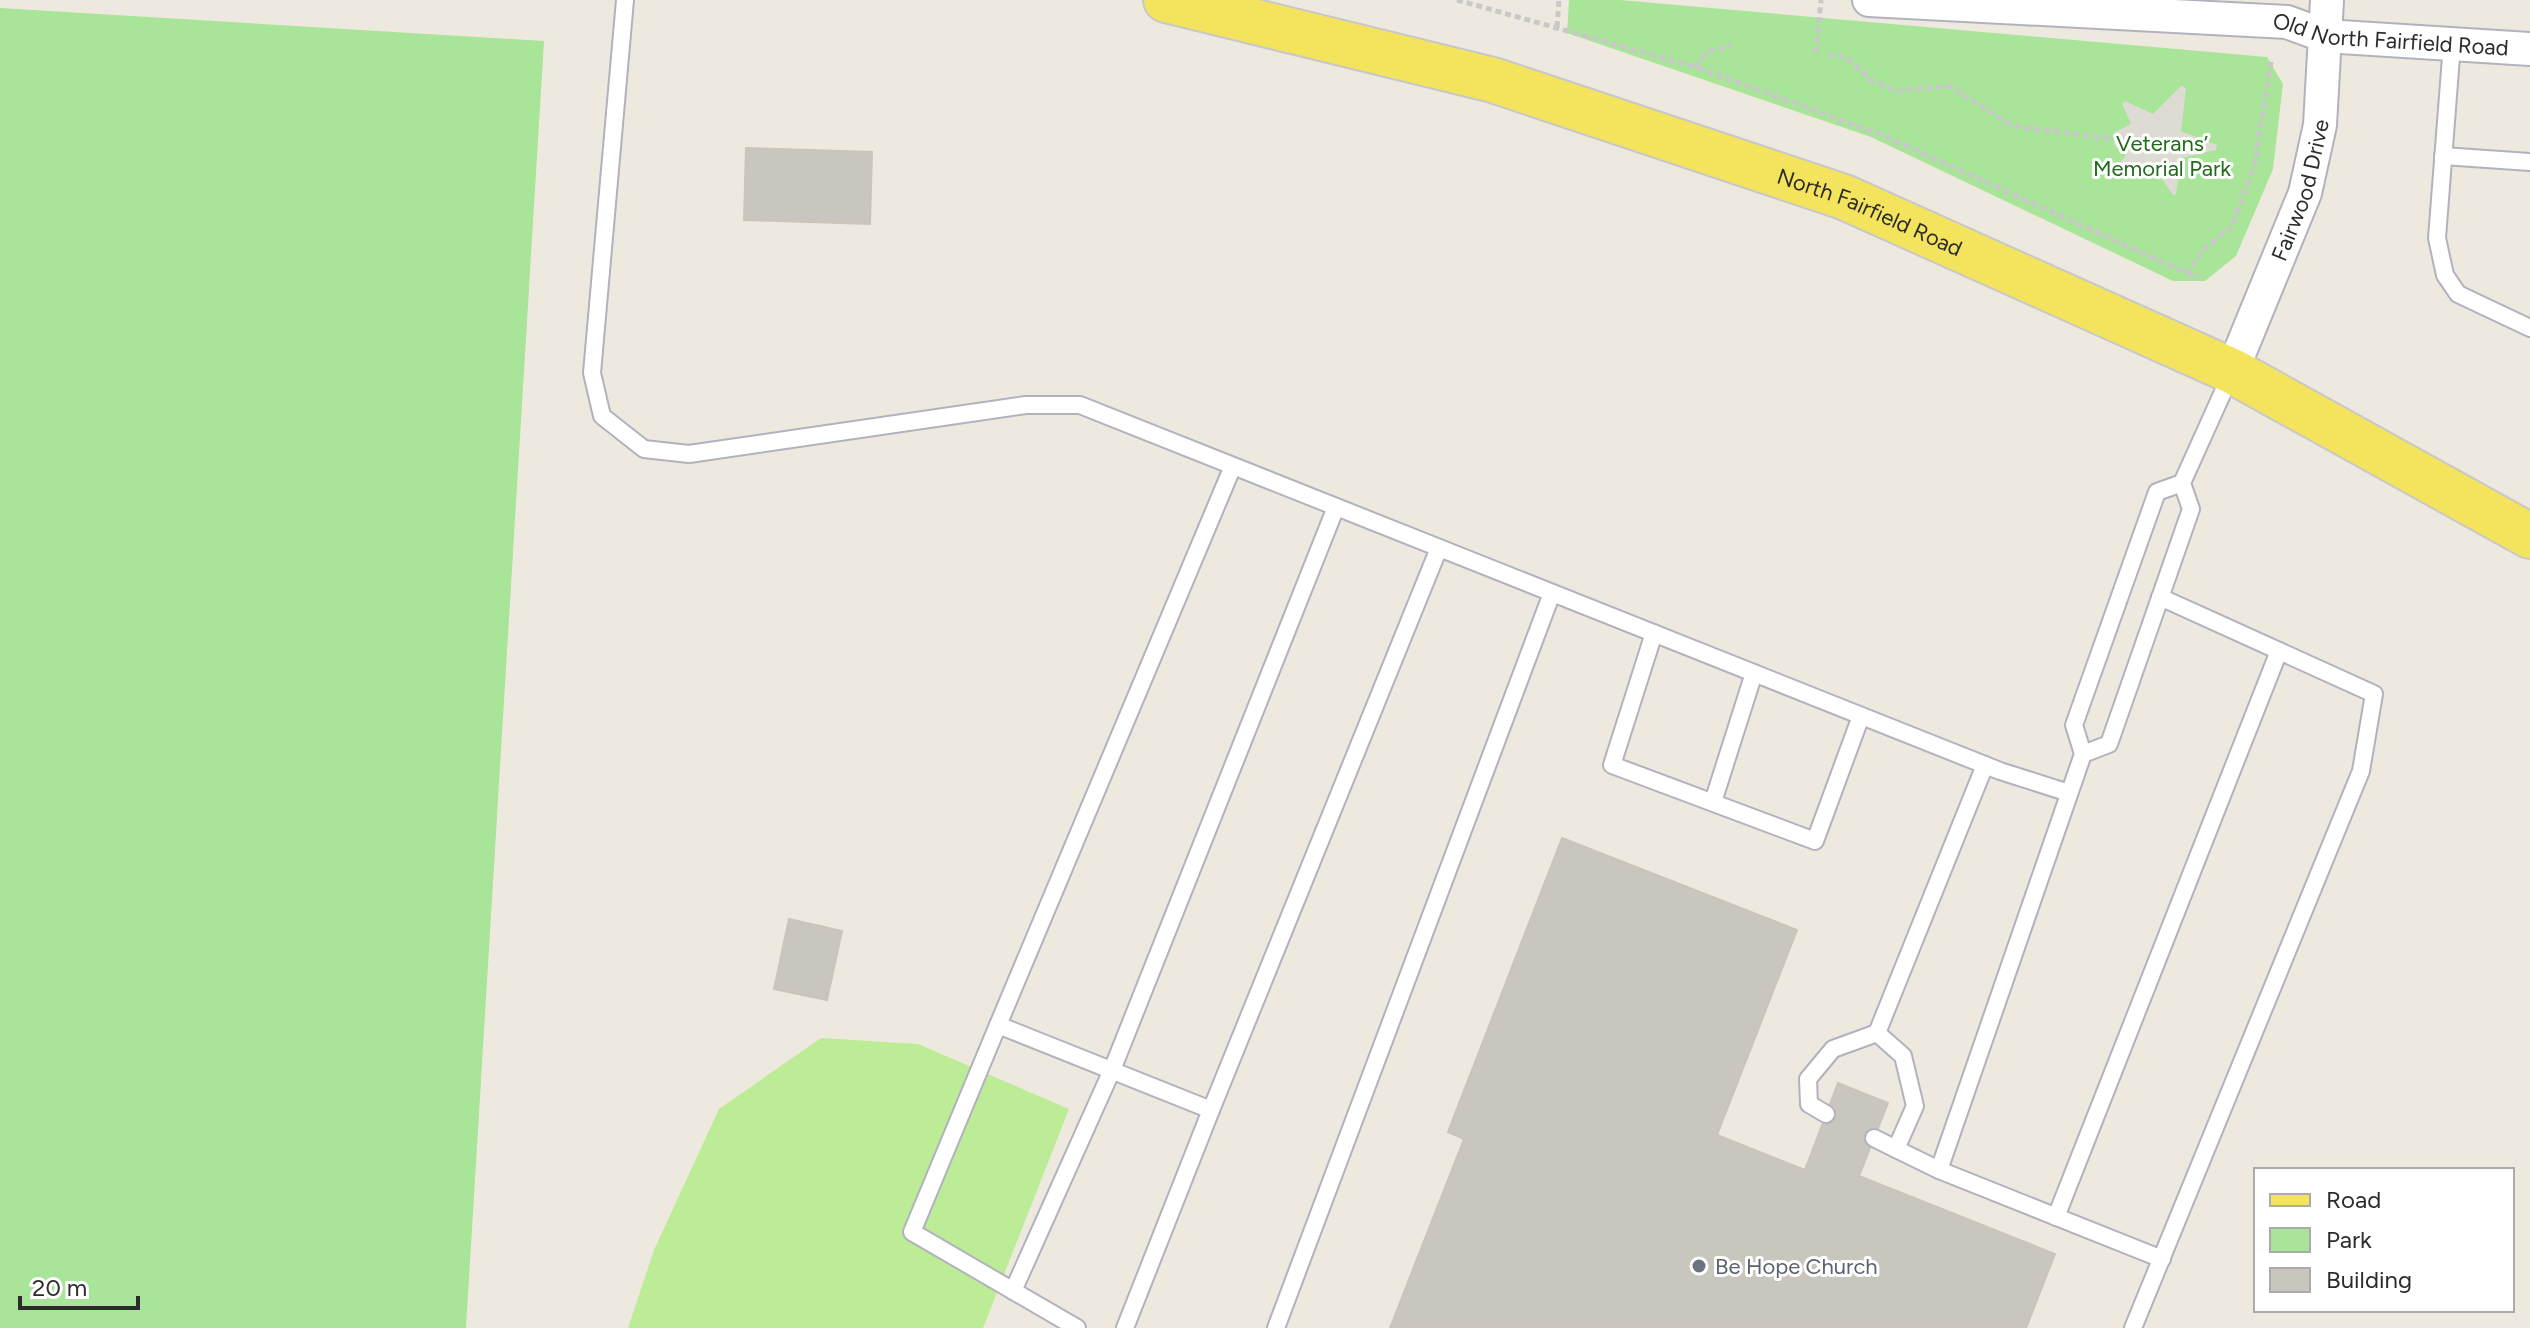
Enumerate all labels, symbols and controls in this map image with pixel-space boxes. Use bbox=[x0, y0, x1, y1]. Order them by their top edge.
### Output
street label: Old North Fairfield Road bbox=[2273, 8, 2510, 61]
street label: Fairwood Drive bbox=[2265, 117, 2334, 265]
park label: Veterans’ Memorial Park bbox=[2093, 130, 2231, 182]
street label: North Fairfield Road bbox=[1774, 162, 1967, 262]
legend bbox=[2254, 1168, 2514, 1312]
text: Road bbox=[2326, 1185, 2381, 1214]
text: Park bbox=[2326, 1225, 2372, 1254]
place label: Be Hope Church bbox=[1715, 1253, 1878, 1280]
marker: Be Hope Church bbox=[1690, 1257, 1708, 1275]
scale bar bbox=[20, 1260, 138, 1310]
text: Building bbox=[2326, 1265, 2412, 1294]
text: 20 m bbox=[32, 1273, 87, 1302]

